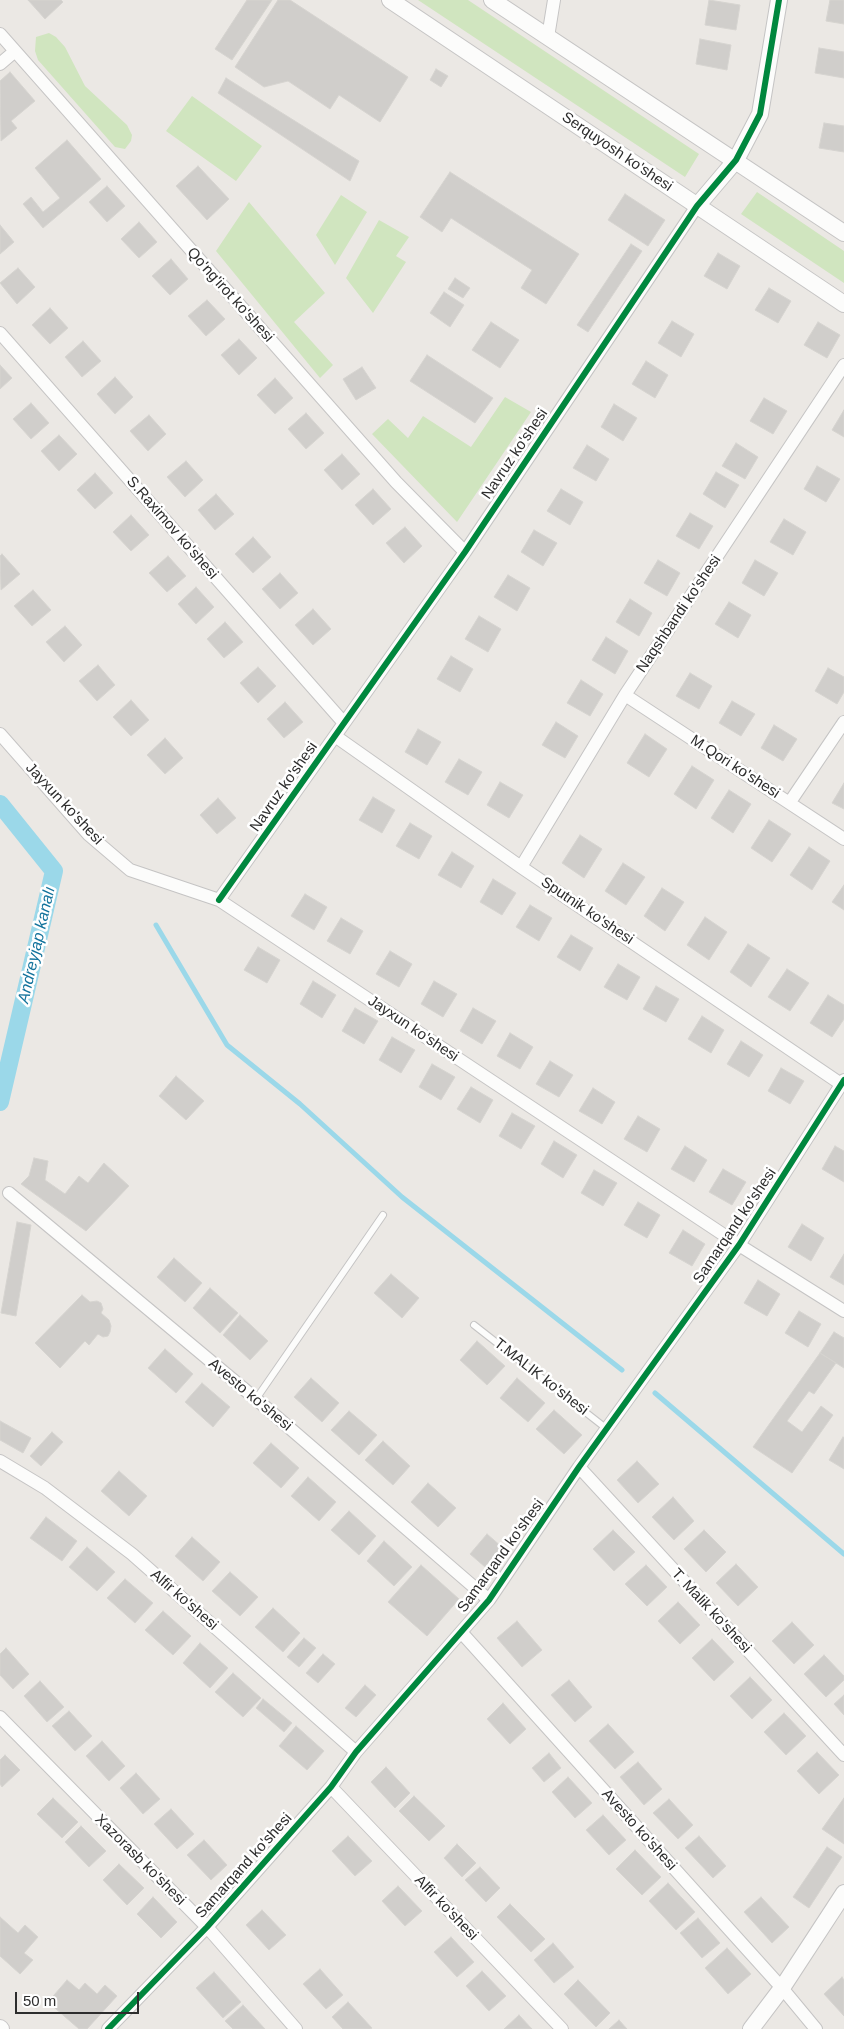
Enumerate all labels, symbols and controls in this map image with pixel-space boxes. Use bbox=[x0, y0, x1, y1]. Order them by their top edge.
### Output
street label: Serquyosh ko'shesi bbox=[558, 108, 676, 196]
street label: Qo'ng'irot ko'shesi bbox=[183, 244, 277, 346]
street label: Navruz ko'shesi bbox=[478, 405, 552, 503]
street label: S.Raximov ko'shesi bbox=[122, 473, 222, 583]
street label: Naqshbandi ko'shesi bbox=[633, 552, 725, 676]
street label: M.Qori ko'shesi bbox=[687, 731, 783, 803]
street label: Navruz ko'shesi bbox=[246, 739, 322, 835]
street label: Jayxun ko'shesi bbox=[21, 759, 107, 849]
street label: Sputnik ko'shesi bbox=[537, 873, 637, 949]
water label: Andreyjap kanalı bbox=[14, 885, 60, 1005]
street label: Jayxun ko'shesi bbox=[364, 992, 462, 1066]
street label: Samarqand ko'shesi bbox=[690, 1165, 780, 1287]
street label: T.MALIK ko'shesi bbox=[490, 1335, 592, 1419]
street label: Avesto ko'shesi bbox=[205, 1355, 295, 1435]
street label: Samarqand ko'shesi bbox=[454, 1496, 548, 1616]
street label: T. Malik ko'shesi bbox=[667, 1565, 755, 1657]
street label: Alfir ko'shesi bbox=[147, 1566, 221, 1634]
street label: Avesto ko'shesi bbox=[598, 1786, 680, 1874]
street label: Samarqand ko'shesi bbox=[192, 1810, 296, 1922]
street label: Xazorasb ko'shesi bbox=[91, 1811, 189, 1909]
street label: Alfir ko'shesi bbox=[410, 1872, 482, 1944]
scale bar bbox=[18, 1982, 141, 2014]
text: 50 m bbox=[23, 1992, 56, 2009]

